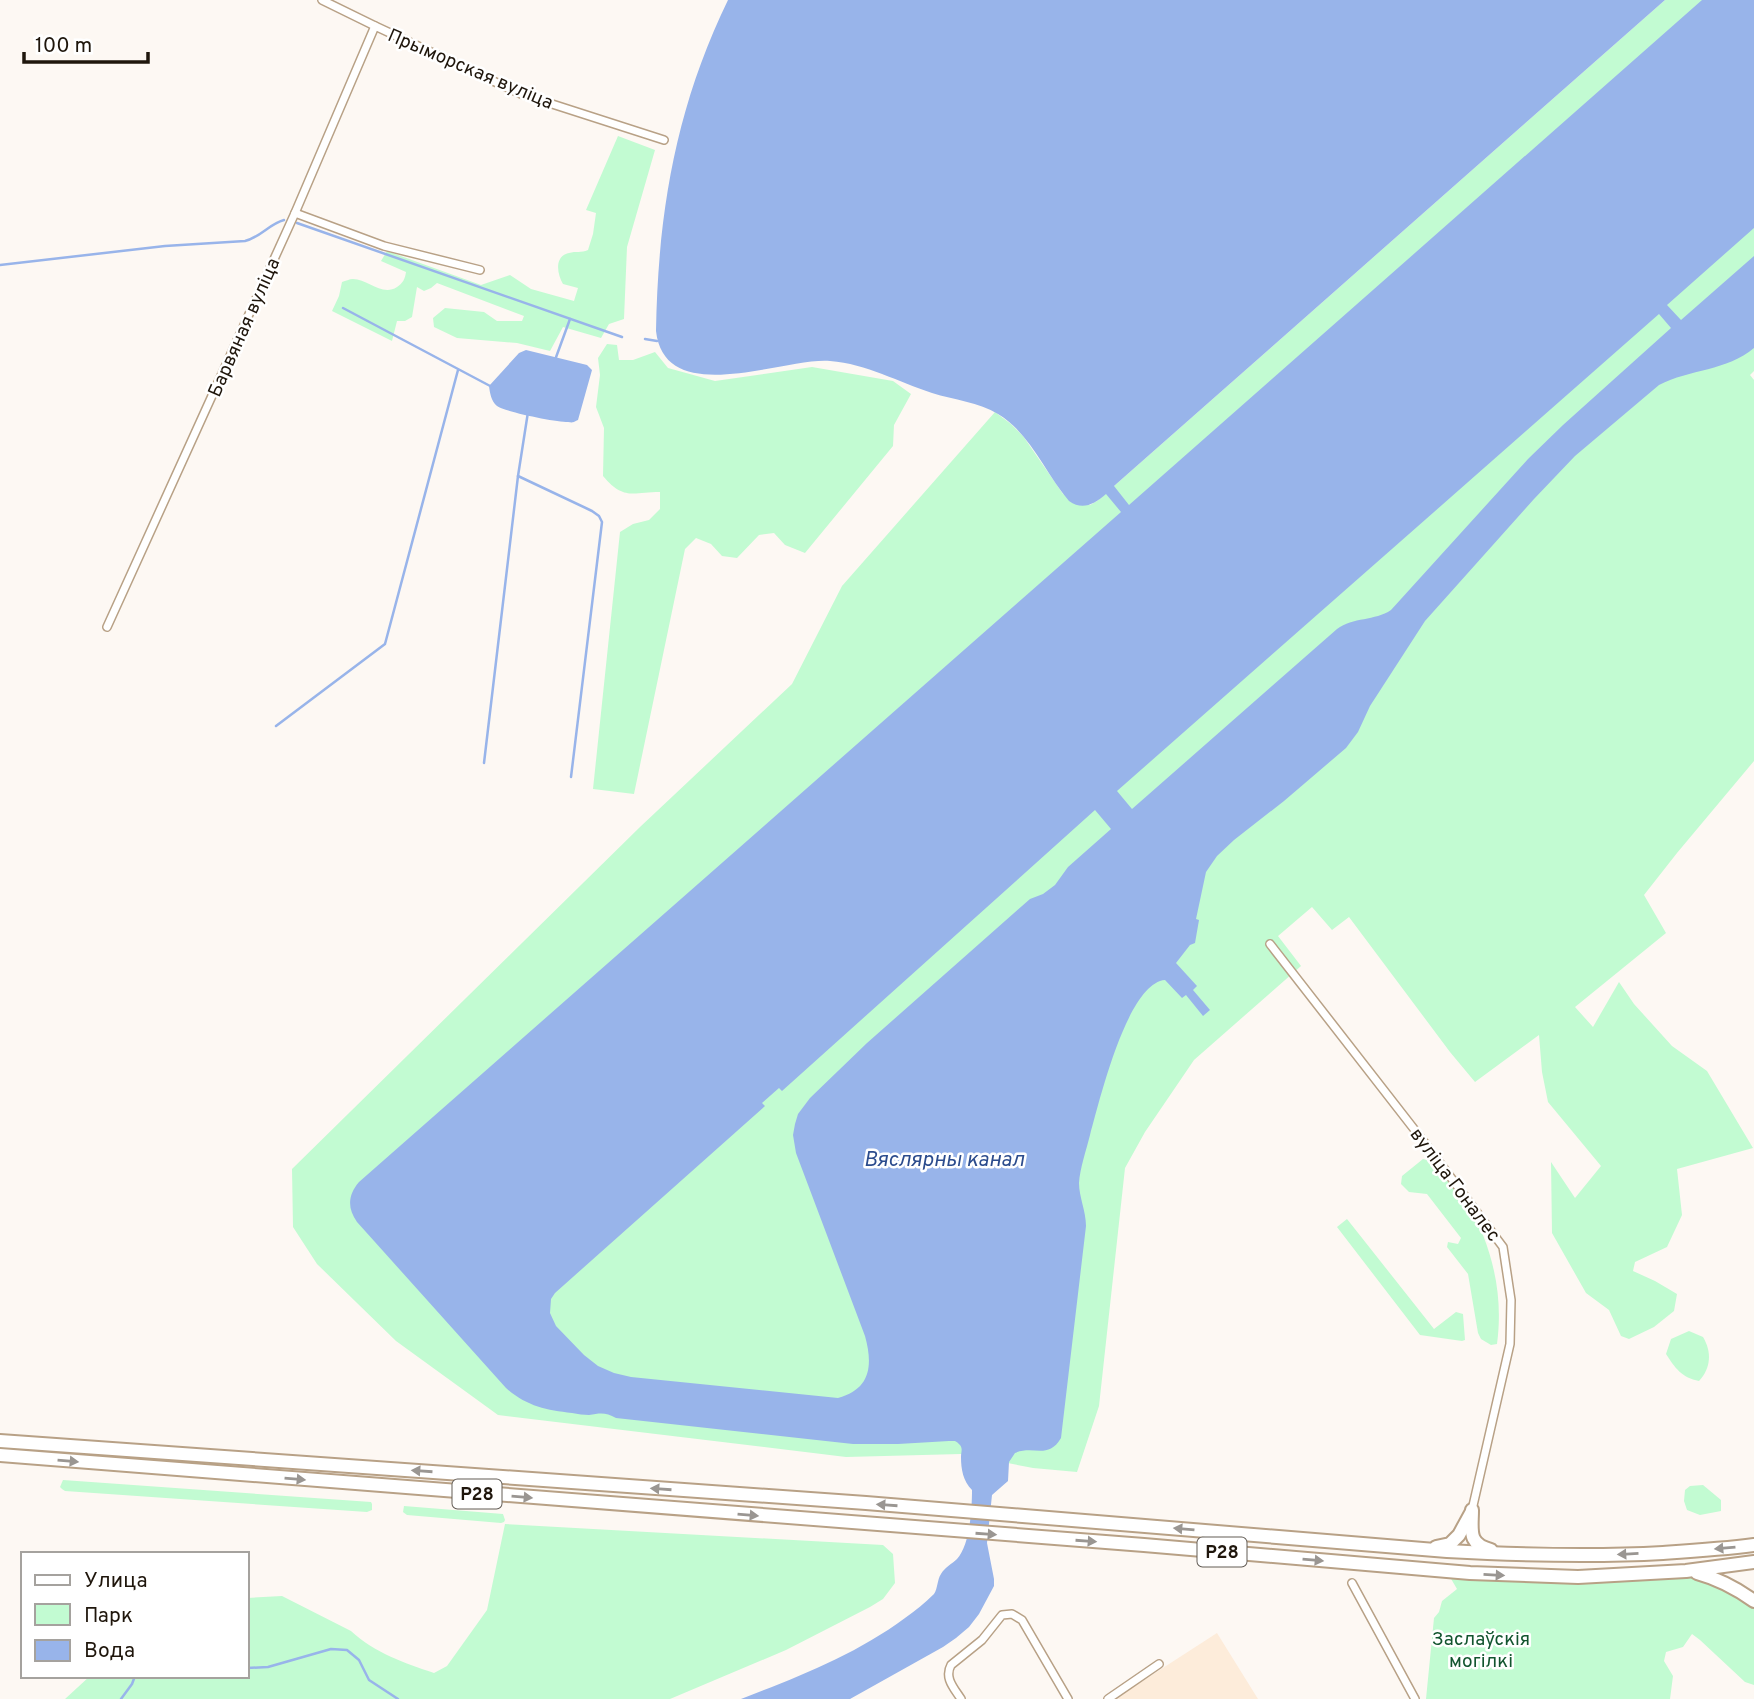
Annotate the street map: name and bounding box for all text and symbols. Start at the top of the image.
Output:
scale bar [24,21,149,65]
street label: Прыморская вуліца [384,24,557,116]
text: 100 m [35,33,92,60]
street label: Барвяная вуліца [203,254,286,401]
street label: вуліца Гоналес [1404,1124,1505,1247]
water label: Вяслярны канал [864,1147,1025,1174]
one-way arrow [57,1456,79,1467]
one-way arrow [411,1465,433,1476]
one-way arrow [284,1474,306,1485]
road number: Р28 [452,1479,502,1508]
one-way arrow [649,1483,671,1494]
one-way arrow [511,1492,533,1503]
one-way arrow [876,1499,898,1510]
one-way arrow [738,1510,760,1521]
one-way arrow [1173,1523,1195,1534]
one-way arrow [975,1528,997,1539]
one-way arrow [1075,1536,1097,1547]
road number: Р28 [1198,1538,1246,1567]
one-way arrow [1714,1543,1736,1554]
one-way arrow [1616,1549,1638,1560]
legend [21,1552,248,1678]
one-way arrow [1302,1555,1324,1566]
text: Улица [84,1568,148,1595]
one-way arrow [1483,1570,1505,1581]
text: Парк [84,1603,133,1630]
park label: Заслаўскія могілкі [1432,1628,1530,1674]
text: Вода [84,1638,135,1665]

